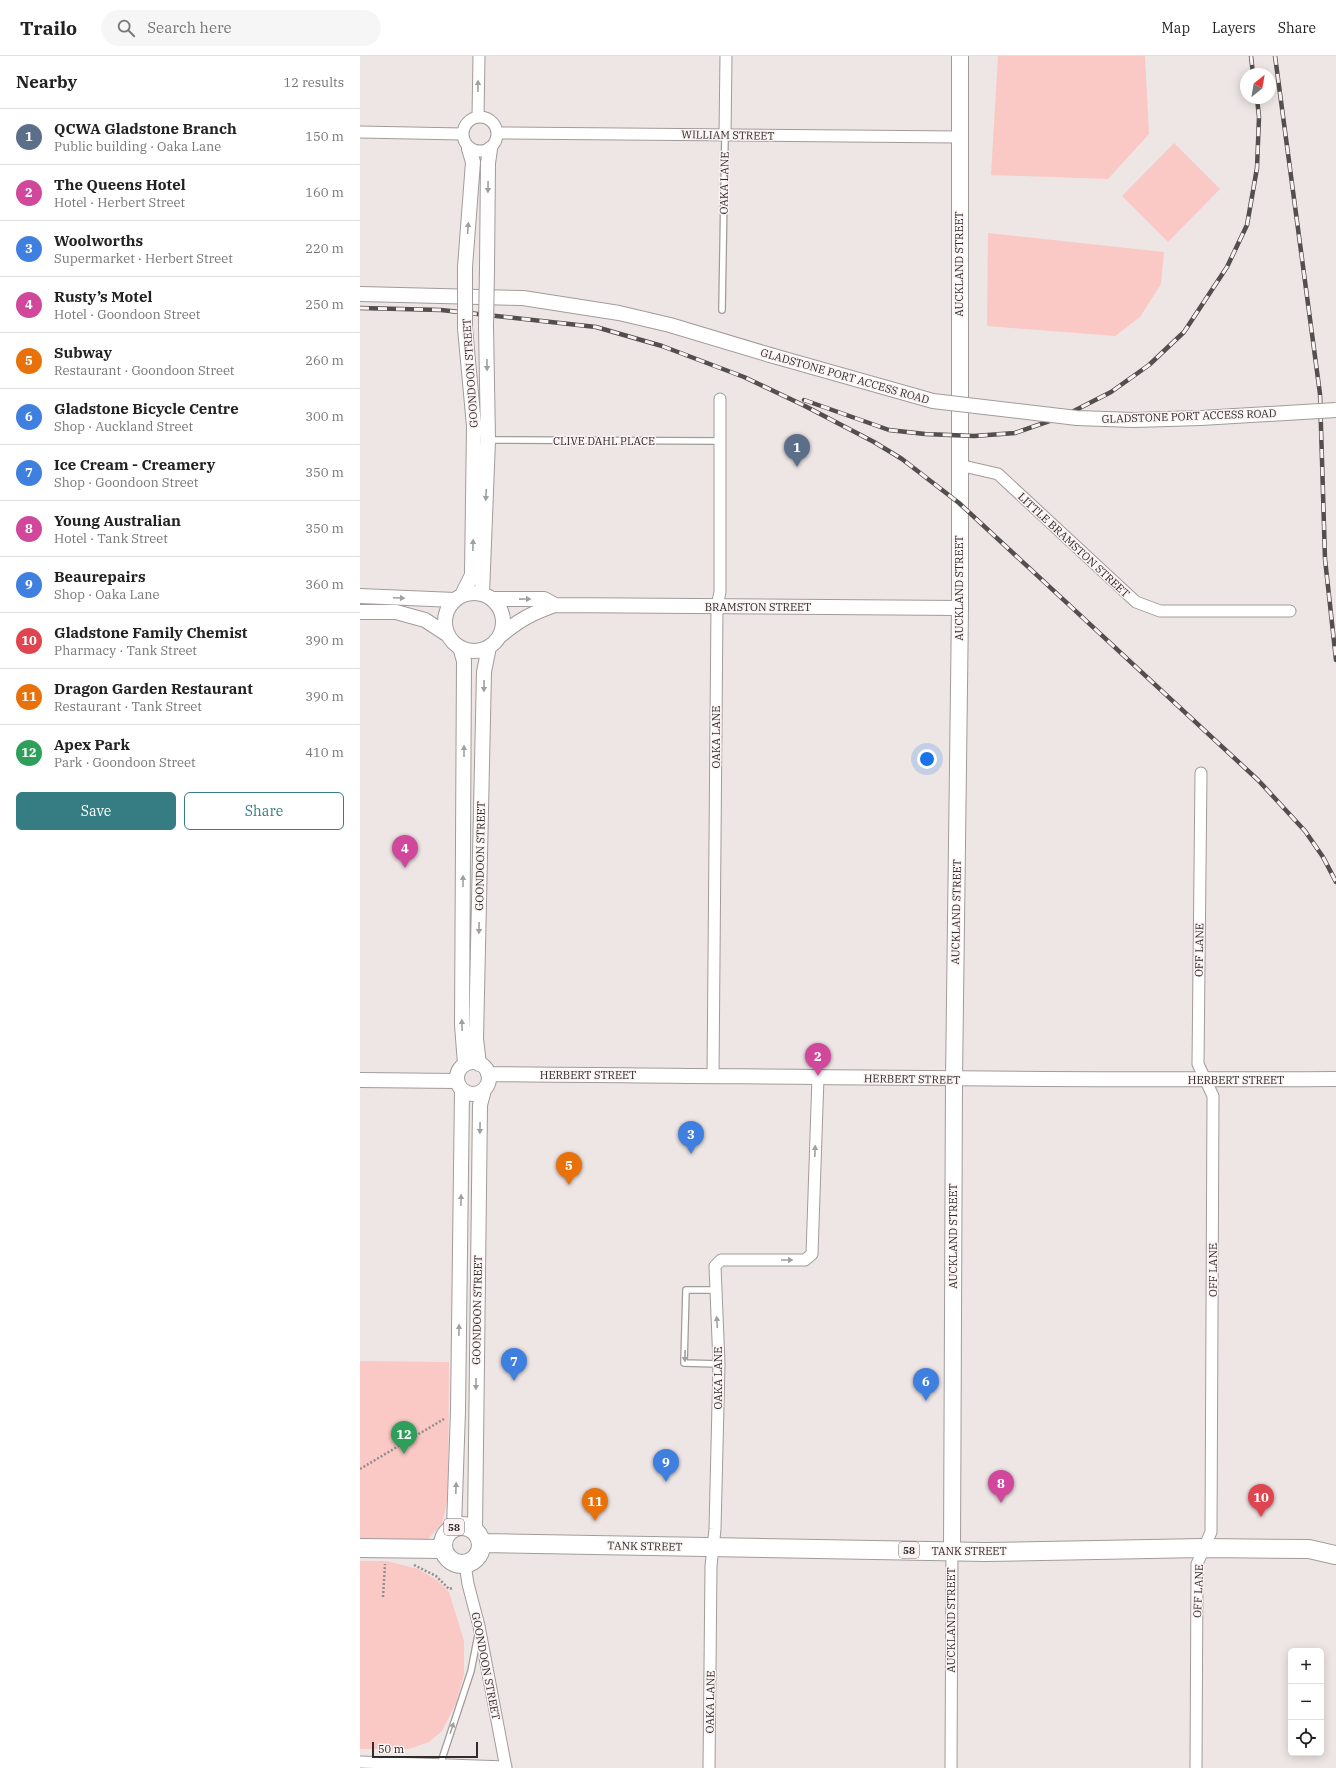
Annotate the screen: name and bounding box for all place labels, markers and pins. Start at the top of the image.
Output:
pin: 1 [784,434,810,467]
pin: 4 [392,835,418,868]
pin: 2 [805,1043,831,1076]
pin: 3 [678,1121,704,1154]
pin: 5 [556,1152,582,1185]
pin: 7 [501,1348,527,1381]
pin: 6 [913,1368,939,1401]
pin: 12 [391,1421,417,1454]
pin: 9 [653,1449,679,1482]
pin: 8 [988,1470,1014,1503]
pin: 10 [1248,1484,1274,1517]
pin: 11 [582,1488,608,1521]

